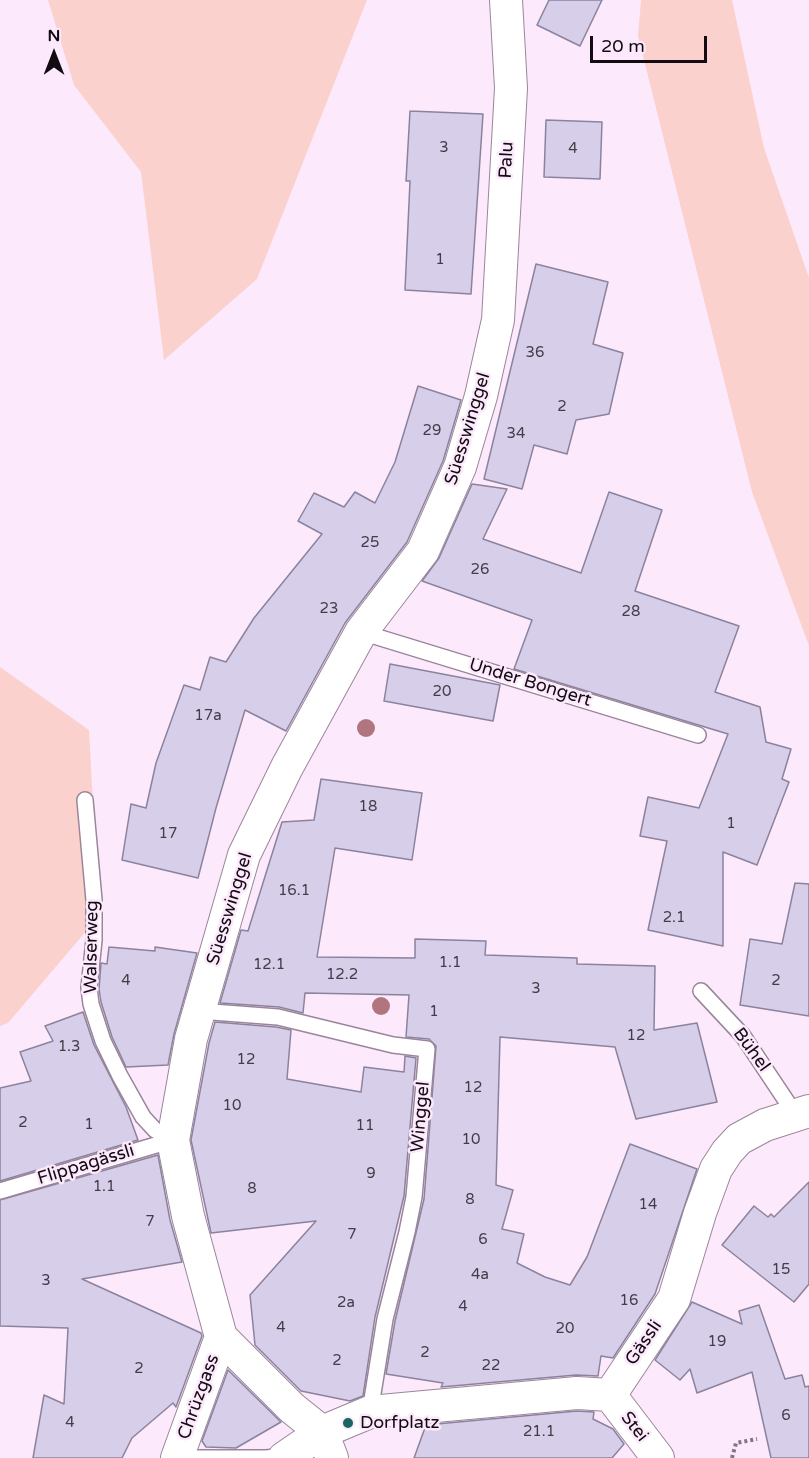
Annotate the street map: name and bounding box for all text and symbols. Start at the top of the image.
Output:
north arrow [24,24,84,84]
scale bar [593,24,710,62]
text: N [48,26,60,46]
text: 20 m [601,35,645,57]
house number: 3 [439,139,449,157]
house number: 4 [568,140,578,158]
street label: Palu [495,141,519,179]
house number: 1 [435,251,445,269]
house number: 36 [526,344,544,362]
street label: Süesswinggel [441,370,495,488]
house number: 2 [557,398,567,416]
house number: 29 [423,422,441,440]
house number: 34 [507,425,525,443]
house number: 25 [361,534,379,552]
house number: 26 [471,561,489,579]
house number: 23 [320,600,338,618]
house number: 28 [622,603,640,621]
street label: Under Bongert [466,654,594,712]
house number: 20 [433,683,451,701]
house number: 17a [194,707,222,725]
house number: 18 [359,798,377,816]
house number: 1 [726,815,736,833]
house number: 17 [159,825,177,843]
street label: Süesswinggel [203,850,257,968]
house number: 16.1 [278,882,310,900]
street label: Walserweg [80,900,104,994]
house number: 2.1 [663,909,685,927]
house number: 1.1 [439,954,461,972]
house number: 12.1 [253,956,285,974]
house number: 12.2 [326,966,358,984]
house number: 4 [121,972,131,990]
house number: 2 [771,972,781,990]
house number: 3 [531,980,541,998]
house number: 1 [429,1003,439,1021]
street label: Bühel [728,1024,774,1076]
house number: 12 [627,1027,645,1045]
house number: 1.3 [58,1038,80,1056]
house number: 12 [237,1051,255,1069]
house number: 12 [464,1079,482,1097]
street label: Winggel [407,1081,435,1153]
house number: 10 [223,1097,241,1115]
house number: 2 [18,1114,28,1132]
house number: 1 [84,1116,94,1134]
house number: 11 [356,1117,374,1135]
house number: 10 [462,1131,480,1149]
street label: Flippagässli [35,1140,137,1190]
house number: 9 [366,1165,376,1183]
house number: 1.1 [93,1178,115,1196]
house number: 8 [247,1180,257,1198]
house number: 8 [465,1191,475,1209]
house number: 14 [639,1196,657,1214]
house number: 7 [145,1213,155,1231]
house number: 7 [347,1226,357,1244]
house number: 6 [478,1231,488,1249]
house number: 15 [772,1261,790,1279]
house number: 4a [471,1266,489,1284]
house number: 3 [41,1272,51,1290]
house number: 16 [620,1292,638,1310]
house number: 2a [337,1294,355,1312]
house number: 4 [458,1298,468,1316]
street label: Gässli [621,1316,667,1370]
house number: 4 [276,1319,286,1337]
house number: 20 [556,1320,574,1338]
house number: 19 [708,1333,726,1351]
house number: 2 [420,1344,430,1362]
street label: Chrüzgass [174,1351,224,1443]
house number: 2 [332,1352,342,1370]
house number: 22 [482,1357,500,1375]
house number: 2 [134,1360,144,1378]
house number: 6 [781,1407,791,1425]
street label: Stei [616,1408,652,1446]
place label: Dorfplatz [360,1412,439,1434]
house number: 4 [65,1414,75,1432]
marker: Dorfplatz [341,1416,355,1430]
house number: 21.1 [523,1423,555,1441]

